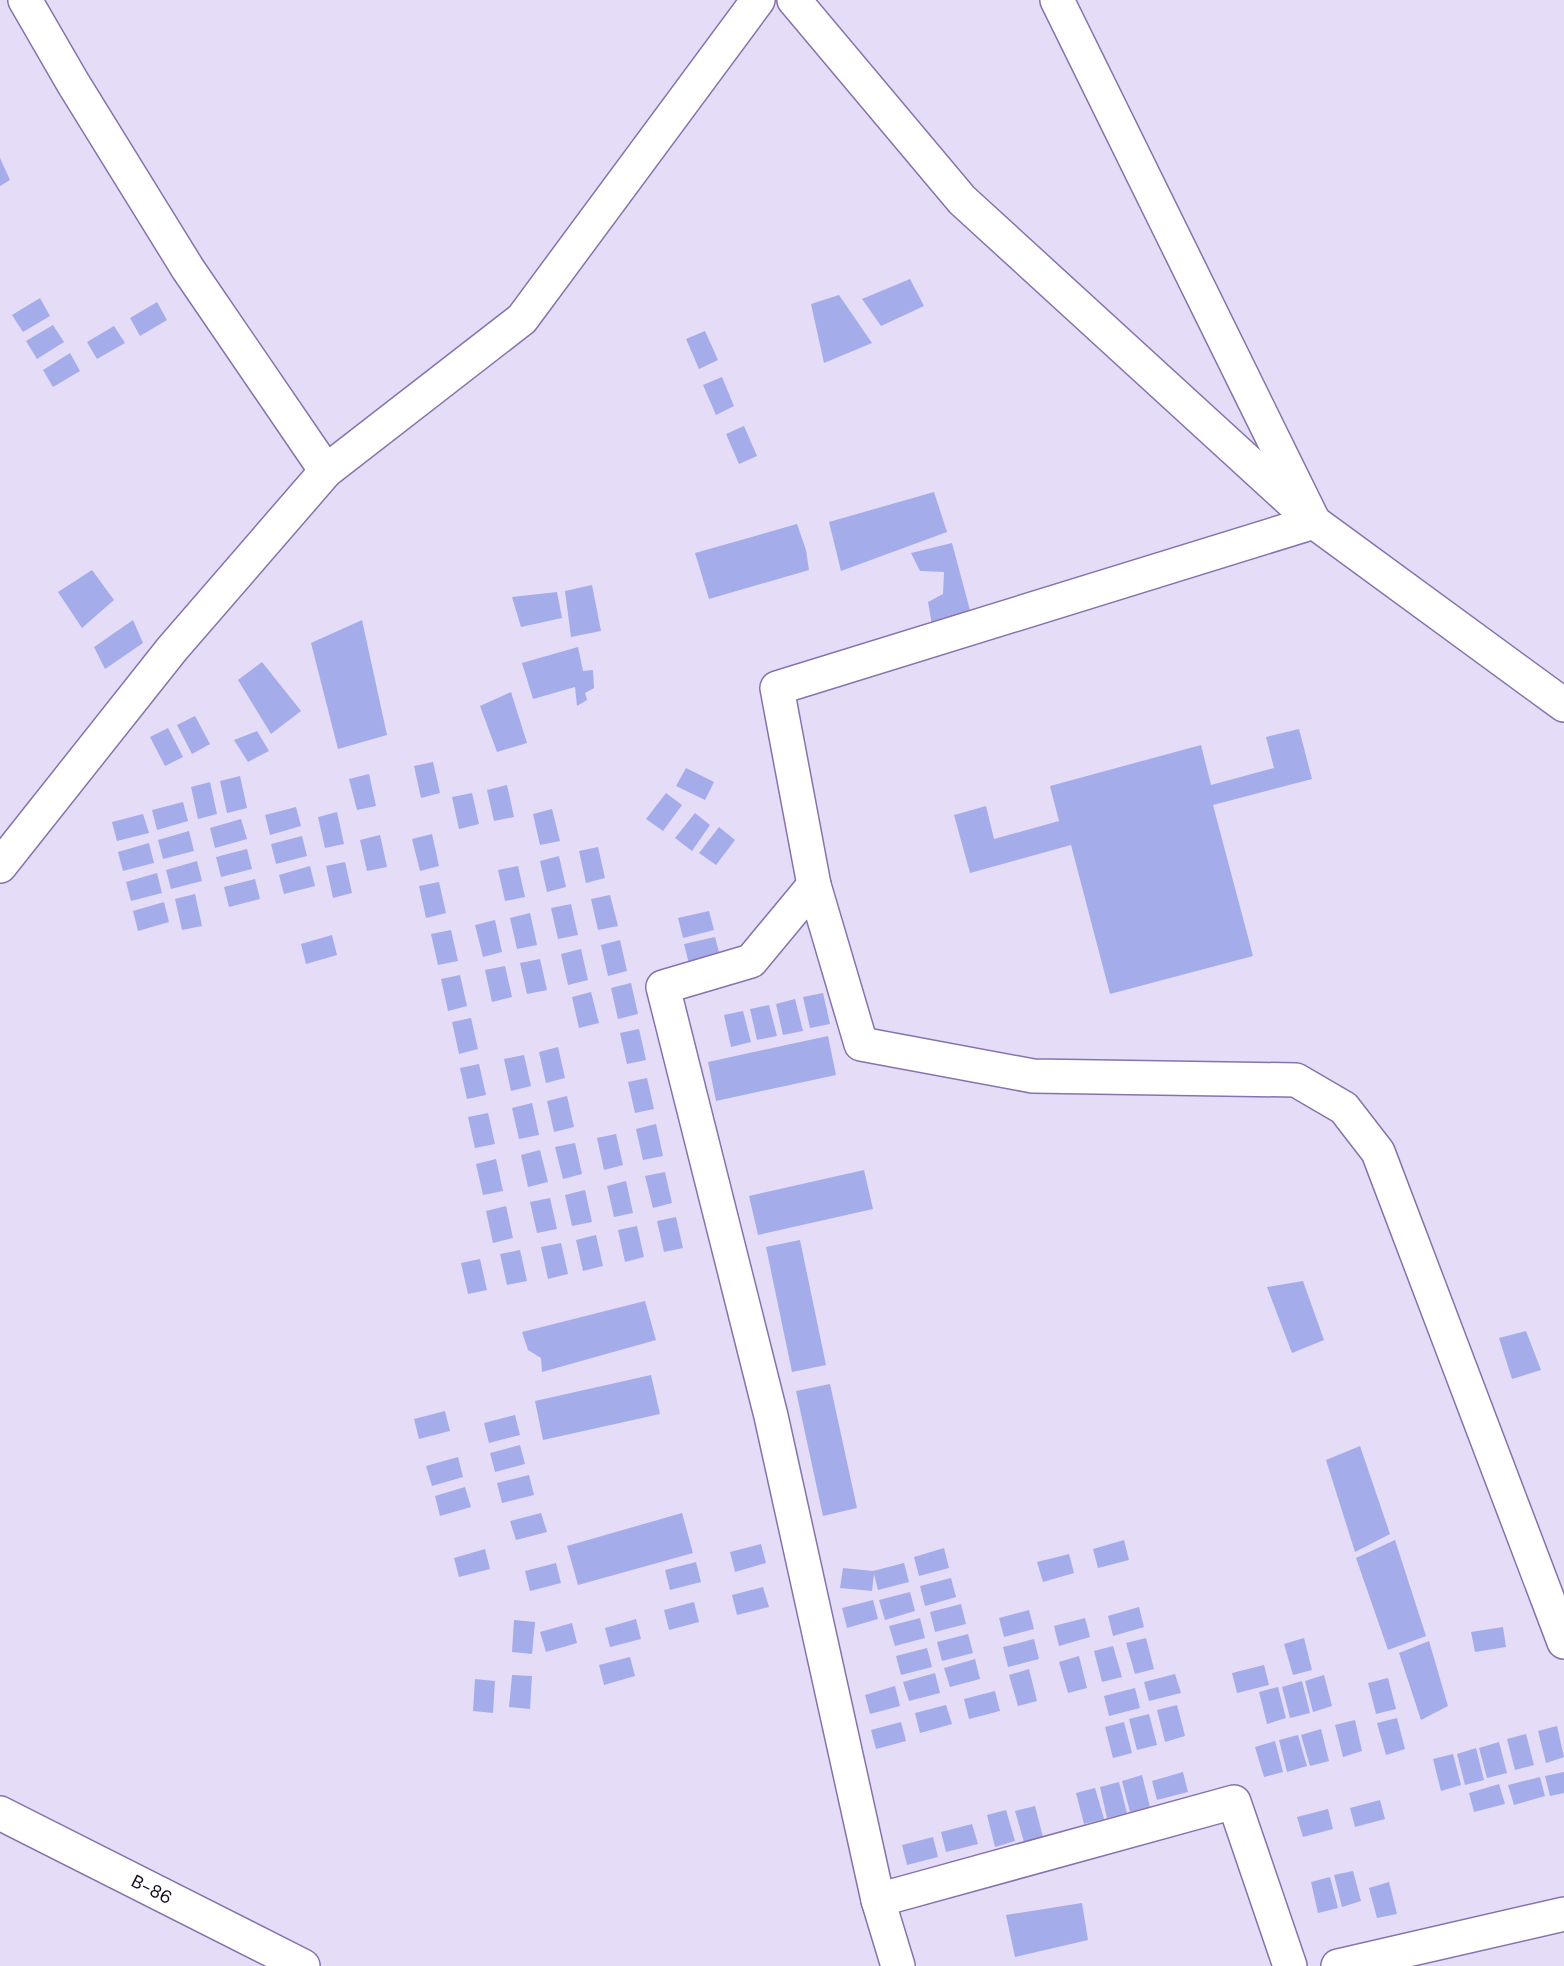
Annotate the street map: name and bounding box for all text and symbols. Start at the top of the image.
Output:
street label: B-86 [127,1869,176,1910]

